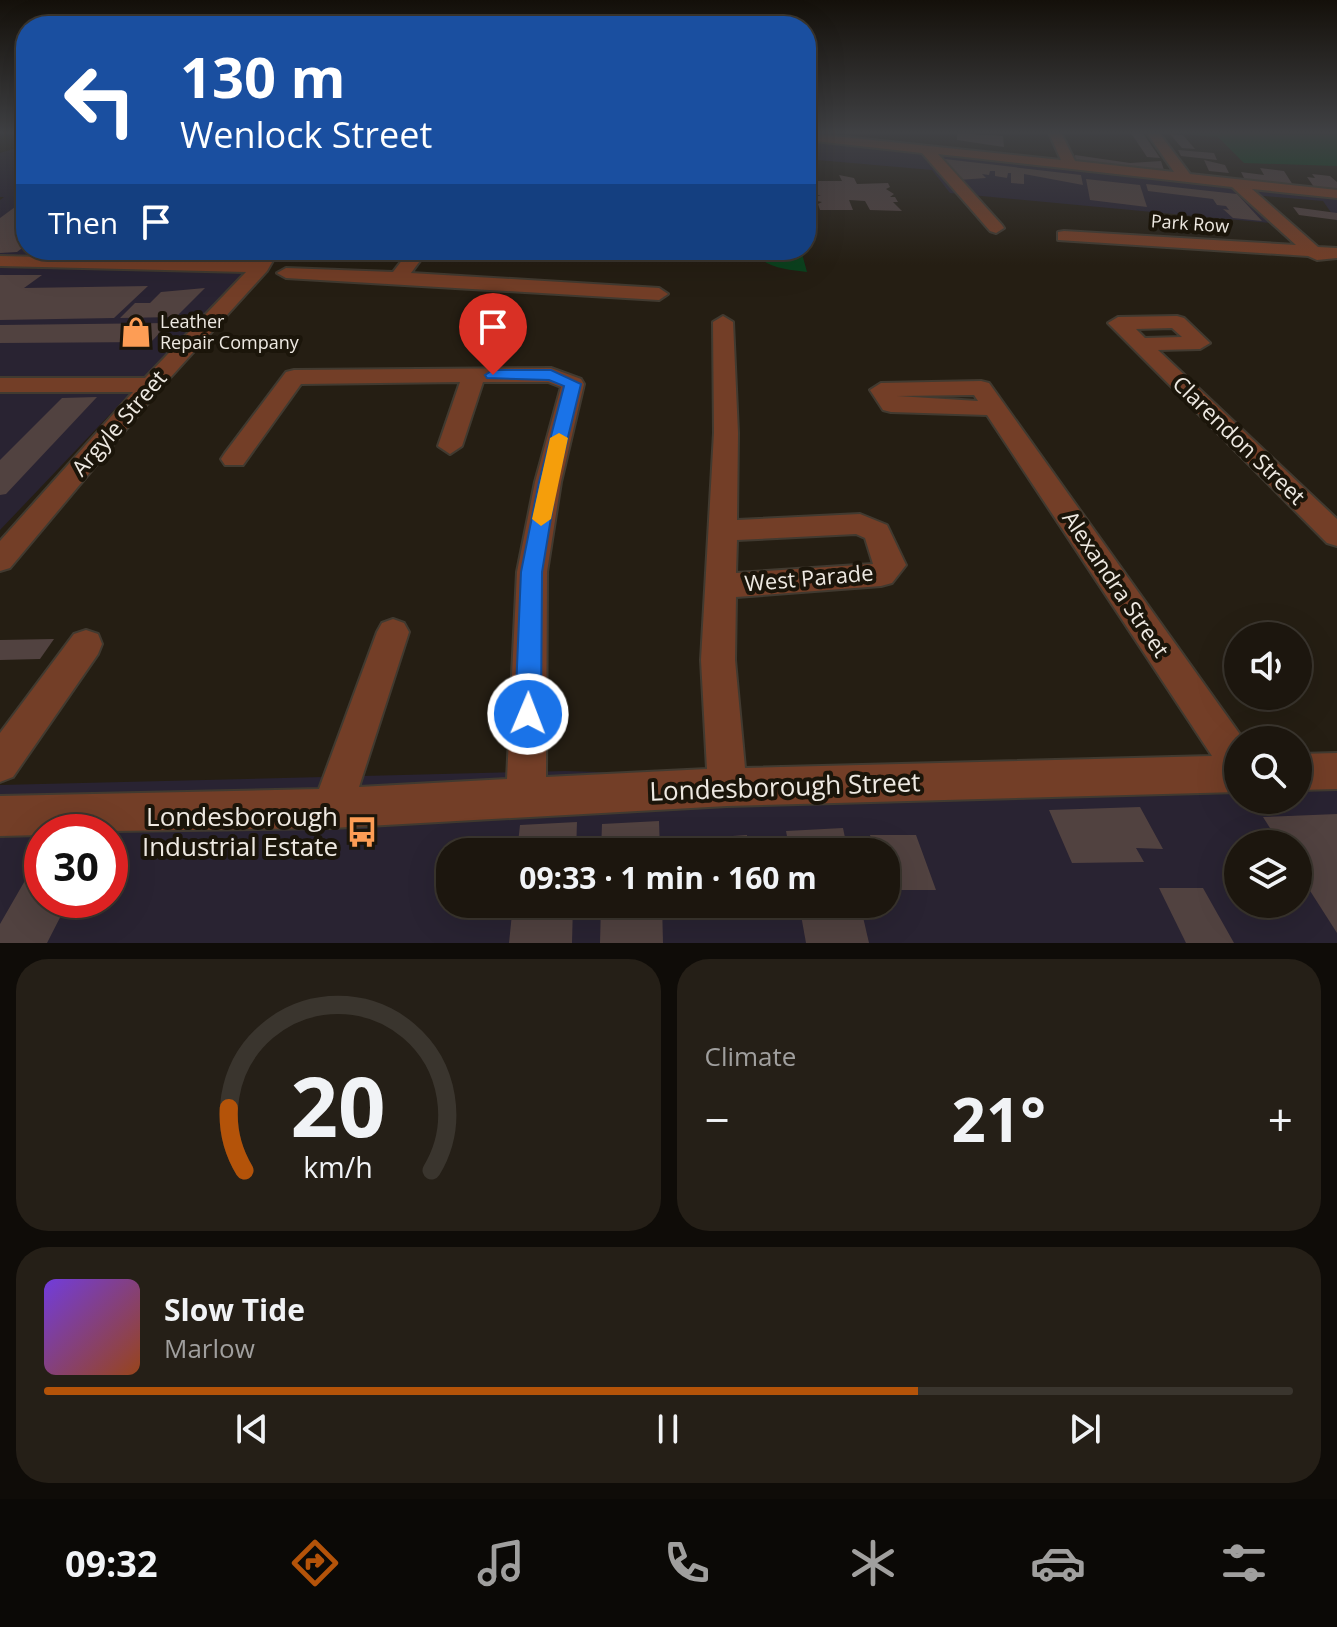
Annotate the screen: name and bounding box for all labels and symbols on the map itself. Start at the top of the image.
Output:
street label: Park Row [1150,208,1230,238]
pin [459,293,527,375]
place label: Leather Repair Company [160,309,300,354]
shop icon: Leather Repair Company [119,315,153,349]
street label: Argyle Street [64,363,173,482]
street label: Clarendon Street [1167,368,1313,511]
street label: Alexandra Street [1057,504,1177,663]
street label: West Parade [743,556,875,598]
position arrow [486,672,570,756]
street label: Londesborough Street [649,763,921,809]
place label: Londesborough Industrial Estate [142,798,338,864]
speed limit sign: 30 [24,814,128,918]
bus stop icon: Londesborough Industrial Estate [345,815,379,849]

